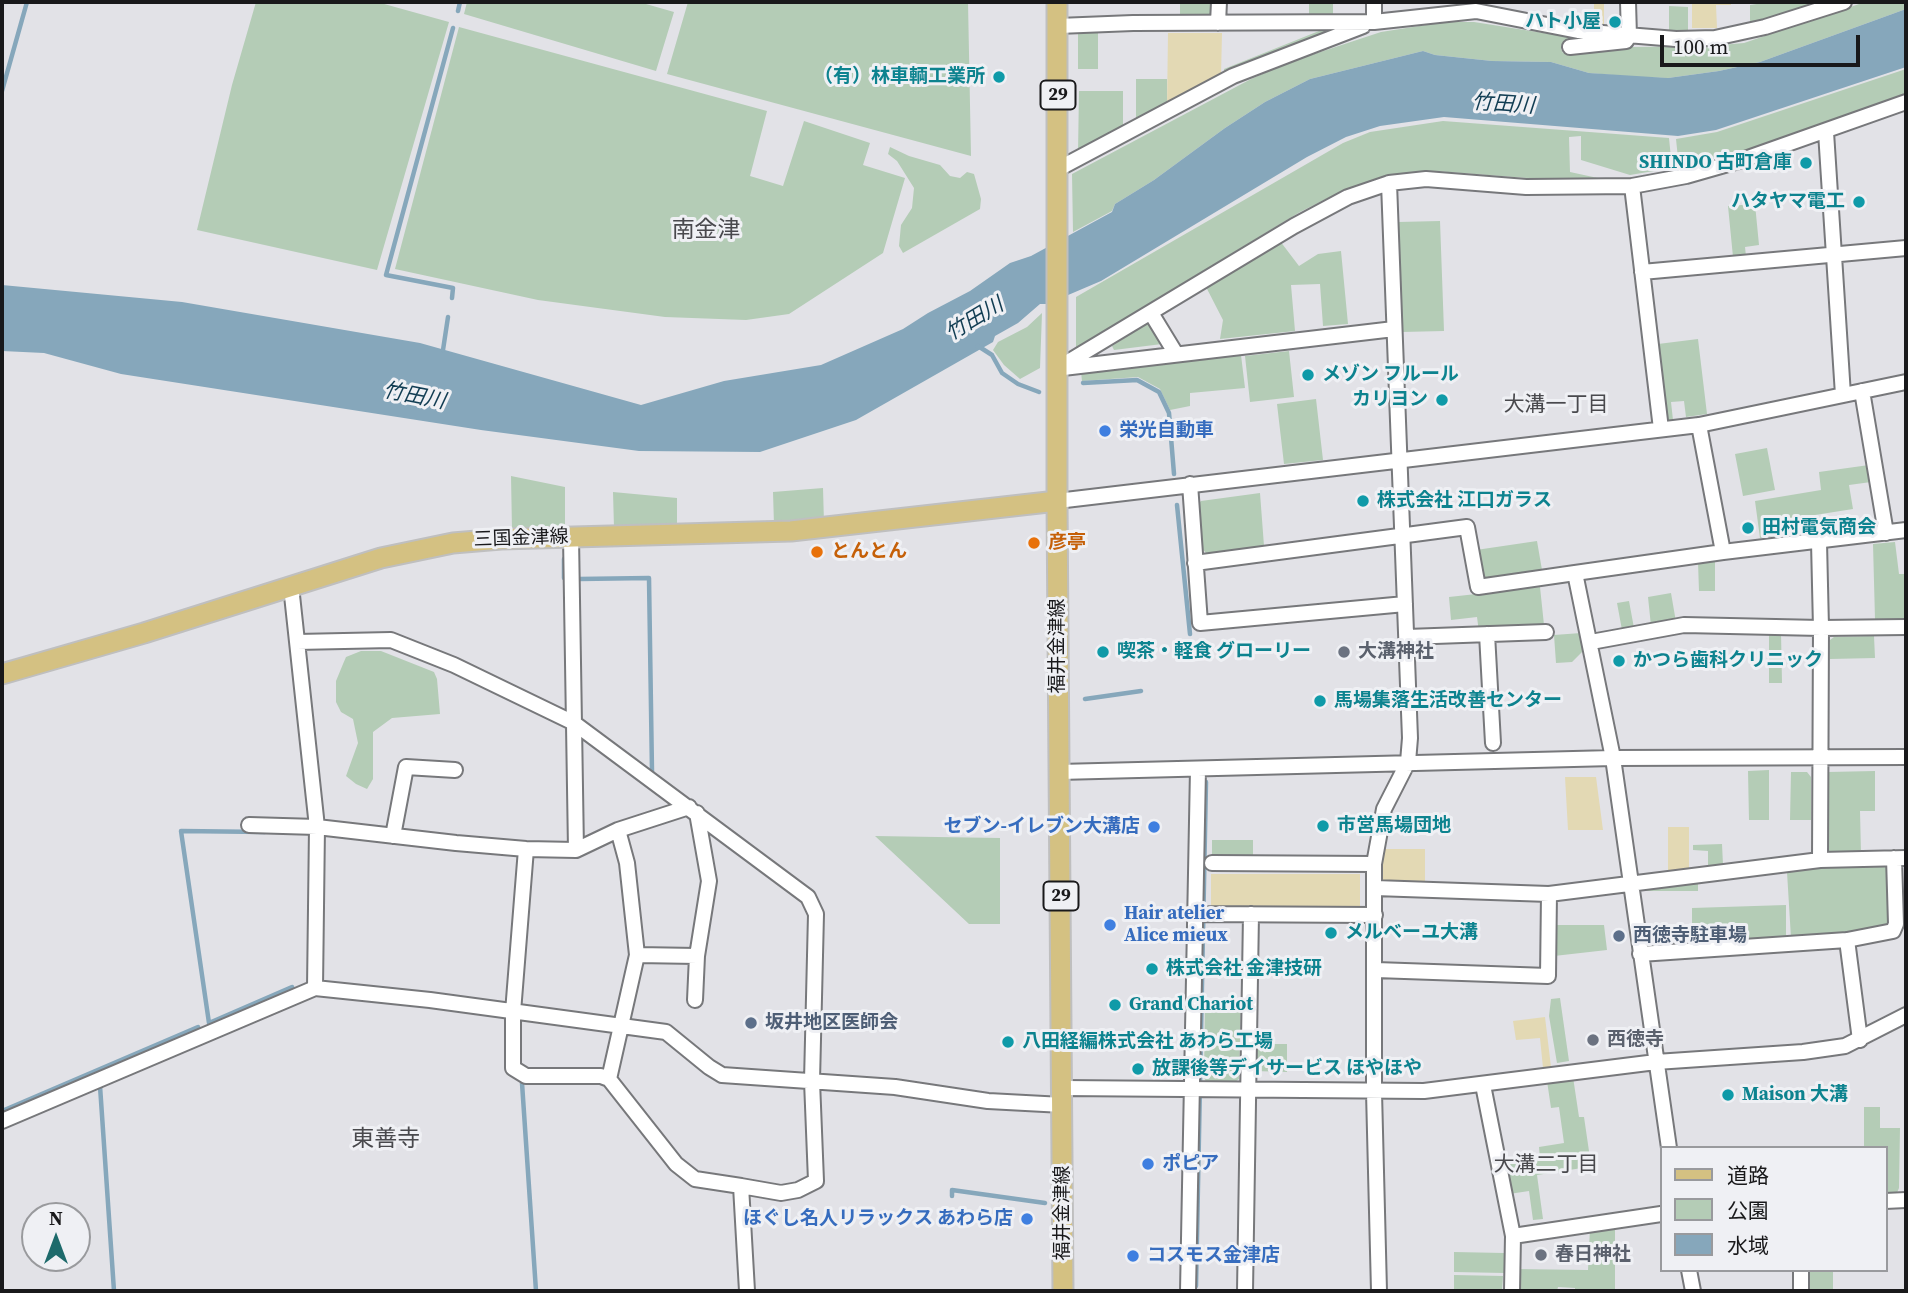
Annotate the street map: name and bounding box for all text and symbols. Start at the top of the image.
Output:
place label: ハト小屋 [1525,11,1601,33]
marker: ハト小屋 [1607,14,1623,30]
scale bar [1663,21,1862,65]
text: 100 m [1673,32,1728,61]
place label: （有）林車輌工業所 [814,66,985,88]
marker: （有）林車輌工業所 [991,69,1007,85]
road number: 29 [1040,80,1076,110]
water label: 竹田川 [1471,90,1535,120]
place label: SHINDO 古町倉庫 [1639,152,1792,174]
marker: SHINDO 古町倉庫 [1798,155,1814,171]
place label: ハタヤマ電工 [1731,191,1845,213]
marker: ハタヤマ電工 [1851,194,1867,210]
district label: 南金津 [672,217,740,245]
water label: 竹田川 [942,293,1008,347]
place label: メゾン フルール [1322,364,1459,386]
marker: メゾン フルール [1300,367,1316,383]
water label: 竹田川 [381,379,447,415]
place label: カリヨン [1352,389,1428,411]
marker: カリヨン [1434,392,1450,408]
district label: 大溝一丁目 [1504,393,1608,419]
place label: 栄光自動車 [1119,420,1214,442]
marker: 栄光自動車 [1097,423,1113,439]
place label: 株式会社 江口ガラス [1377,490,1552,512]
marker: 株式会社 江口ガラス [1355,493,1371,509]
place label: 田村電気商会 [1762,517,1876,539]
marker: 田村電気商会 [1740,520,1756,536]
street label: 三国金津線 [473,526,569,552]
place label: 彦亭 [1048,532,1086,554]
marker: 彦亭 [1026,535,1042,551]
place label: とんとん [831,541,907,563]
marker: とんとん [809,544,825,560]
street label: 福井金津線 [1047,599,1069,693]
place label: 喫茶・軽食 グローリー [1117,641,1311,663]
place label: 大溝神社 [1358,641,1434,663]
marker: 喫茶・軽食 グローリー [1095,644,1111,660]
marker: 大溝神社 [1336,644,1352,660]
place label: かつら歯科クリニック [1633,650,1823,672]
marker: かつら歯科クリニック [1611,653,1627,669]
place label: 馬場集落生活改善センター [1334,690,1562,712]
marker: 馬場集落生活改善センター [1312,693,1328,709]
place label: 市営馬場団地 [1337,815,1451,837]
place label: セブン-イレブン大溝店 [944,816,1140,838]
marker: 市営馬場団地 [1315,818,1331,834]
marker: セブン-イレブン大溝店 [1146,819,1162,835]
road number: 29 [1044,882,1078,911]
place label: Hair atelier Alice mieux [1124,903,1228,947]
marker: Hair atelier Alice mieux [1102,917,1118,933]
place label: メルベーユ大溝 [1345,922,1478,944]
marker: メルベーユ大溝 [1323,925,1339,941]
place label: 西徳寺駐車場 [1633,925,1747,947]
marker: 西徳寺駐車場 [1611,928,1627,944]
place label: 株式会社 金津技研 [1166,958,1322,980]
marker: 株式会社 金津技研 [1144,961,1160,977]
place label: Grand Chariot [1129,994,1253,1016]
marker: Grand Chariot [1107,997,1123,1013]
place label: 坂井地区医師会 [765,1012,898,1034]
marker: 坂井地区医師会 [743,1015,759,1031]
place label: 西徳寺 [1607,1029,1664,1051]
place label: 八田経編株式会社 あわら工場 [1022,1031,1273,1053]
marker: 西徳寺 [1585,1032,1601,1048]
marker: 八田経編株式会社 あわら工場 [1000,1034,1016,1050]
place label: 放課後等デイサービス ほやほや [1152,1058,1422,1080]
marker: 放課後等デイサービス ほやほや [1130,1061,1146,1077]
place label: Maison 大溝 [1742,1084,1848,1106]
marker: Maison 大溝 [1720,1087,1736,1103]
district label: 東善寺 [352,1126,420,1154]
legend [1660,1146,1887,1272]
place label: ポピア [1162,1153,1219,1175]
district label: 大溝二丁目 [1494,1153,1598,1179]
marker: ポピア [1140,1156,1156,1172]
text: 道路 [1727,1161,1769,1190]
street label: 福井金津線 [1052,1166,1074,1260]
text: 公園 [1727,1196,1769,1225]
north arrow [21,1202,91,1272]
text: N [49,1205,63,1231]
place label: ほぐし名人リラックス あわら店 [743,1208,1013,1230]
marker: ほぐし名人リラックス あわら店 [1019,1211,1035,1227]
text: 水域 [1727,1231,1769,1260]
place label: 春日神社 [1555,1244,1631,1266]
place label: コスモス金津店 [1147,1245,1280,1267]
marker: 春日神社 [1533,1247,1549,1263]
marker: コスモス金津店 [1125,1248,1141,1264]

